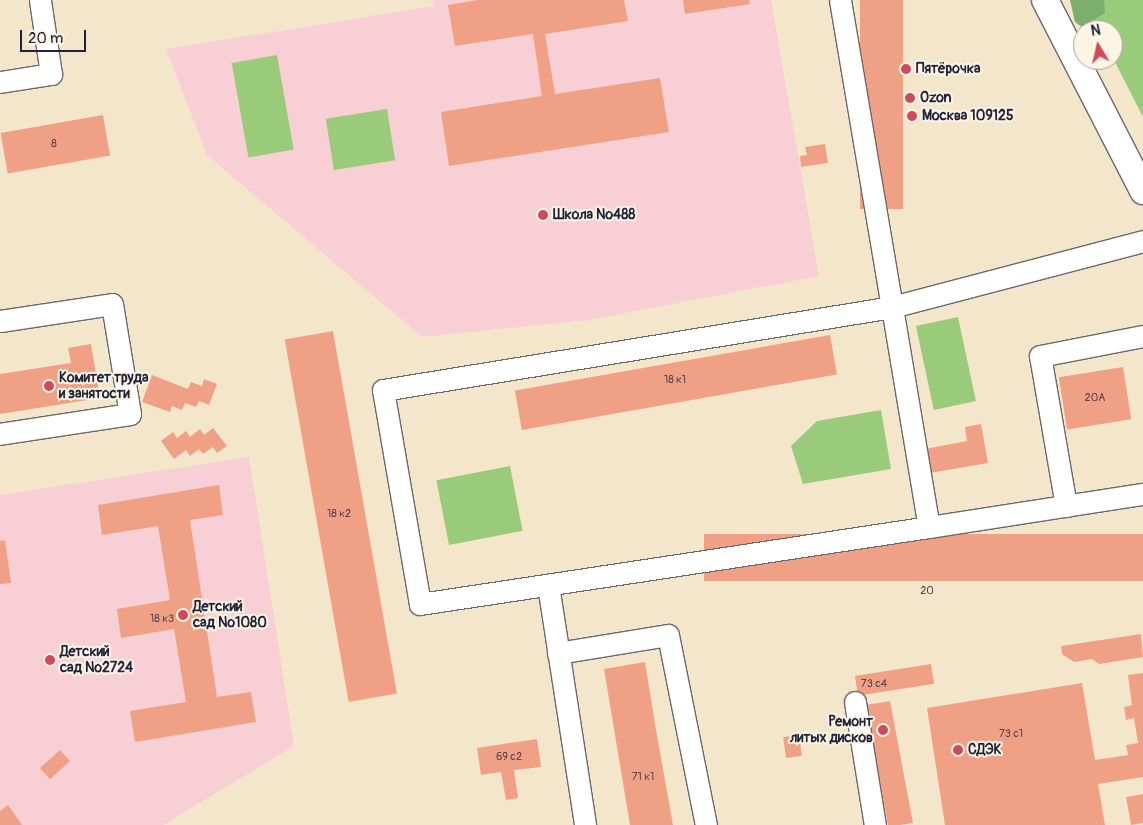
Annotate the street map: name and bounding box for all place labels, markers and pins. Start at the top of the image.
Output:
place label: Пятёрочка [916,61,980,77]
marker: Пятёрочка [900,63,912,75]
place label: Ozon [920,90,951,106]
marker: Ozon [904,92,916,104]
place label: Москва 109125 [922,108,1014,124]
marker: Москва 109125 [906,110,918,122]
place label: Школа №488 [553,207,635,223]
marker: Школа №488 [537,209,549,221]
place label: Комитет труда и занятости [59,370,149,402]
marker: Комитет труда и занятости [43,380,55,392]
place label: Детский сад №1080 [193,599,267,632]
marker: Детский сад №1080 [177,609,189,621]
place label: Детский сад №2724 [60,644,133,676]
marker: Детский сад №2724 [44,654,56,666]
place label: Ремонт литых дисков [790,714,873,746]
marker: Ремонт литых дисков [877,724,889,736]
place label: СДЭК [968,742,1001,758]
marker: СДЭК [952,744,964,756]

